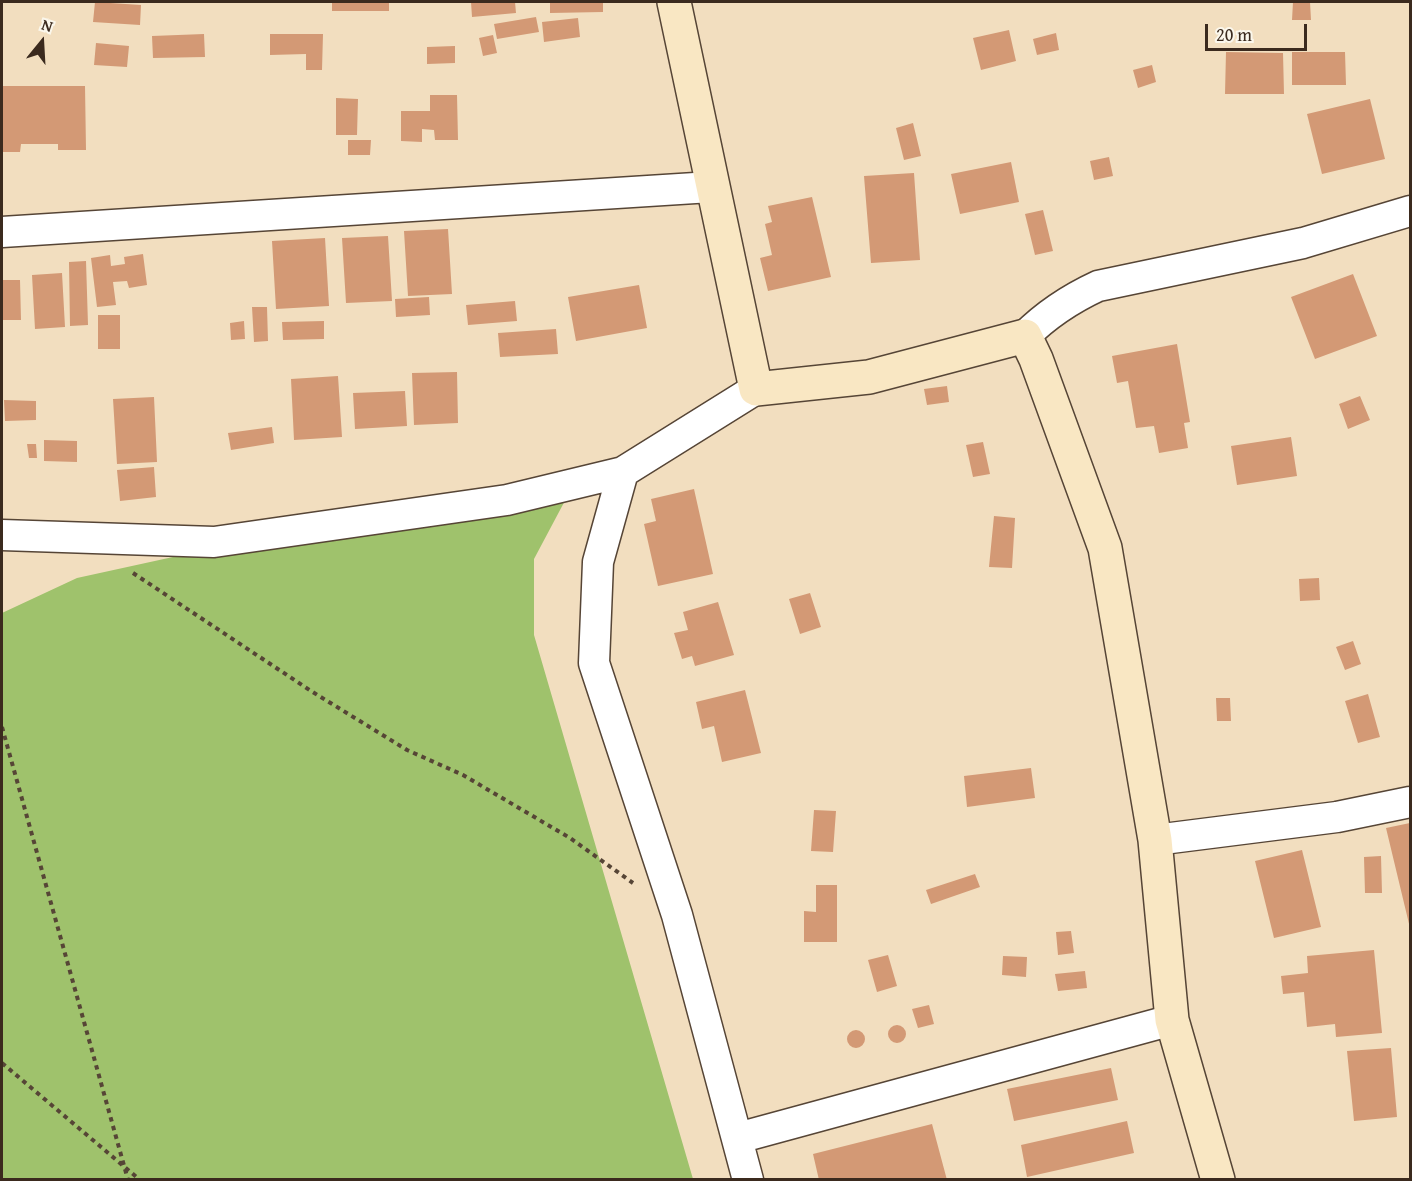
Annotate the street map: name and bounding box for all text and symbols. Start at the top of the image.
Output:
north arrow [12,12,72,72]
text: N [39,12,56,38]
scale bar [1208,12,1310,50]
text: 20 m [1216,21,1252,48]

